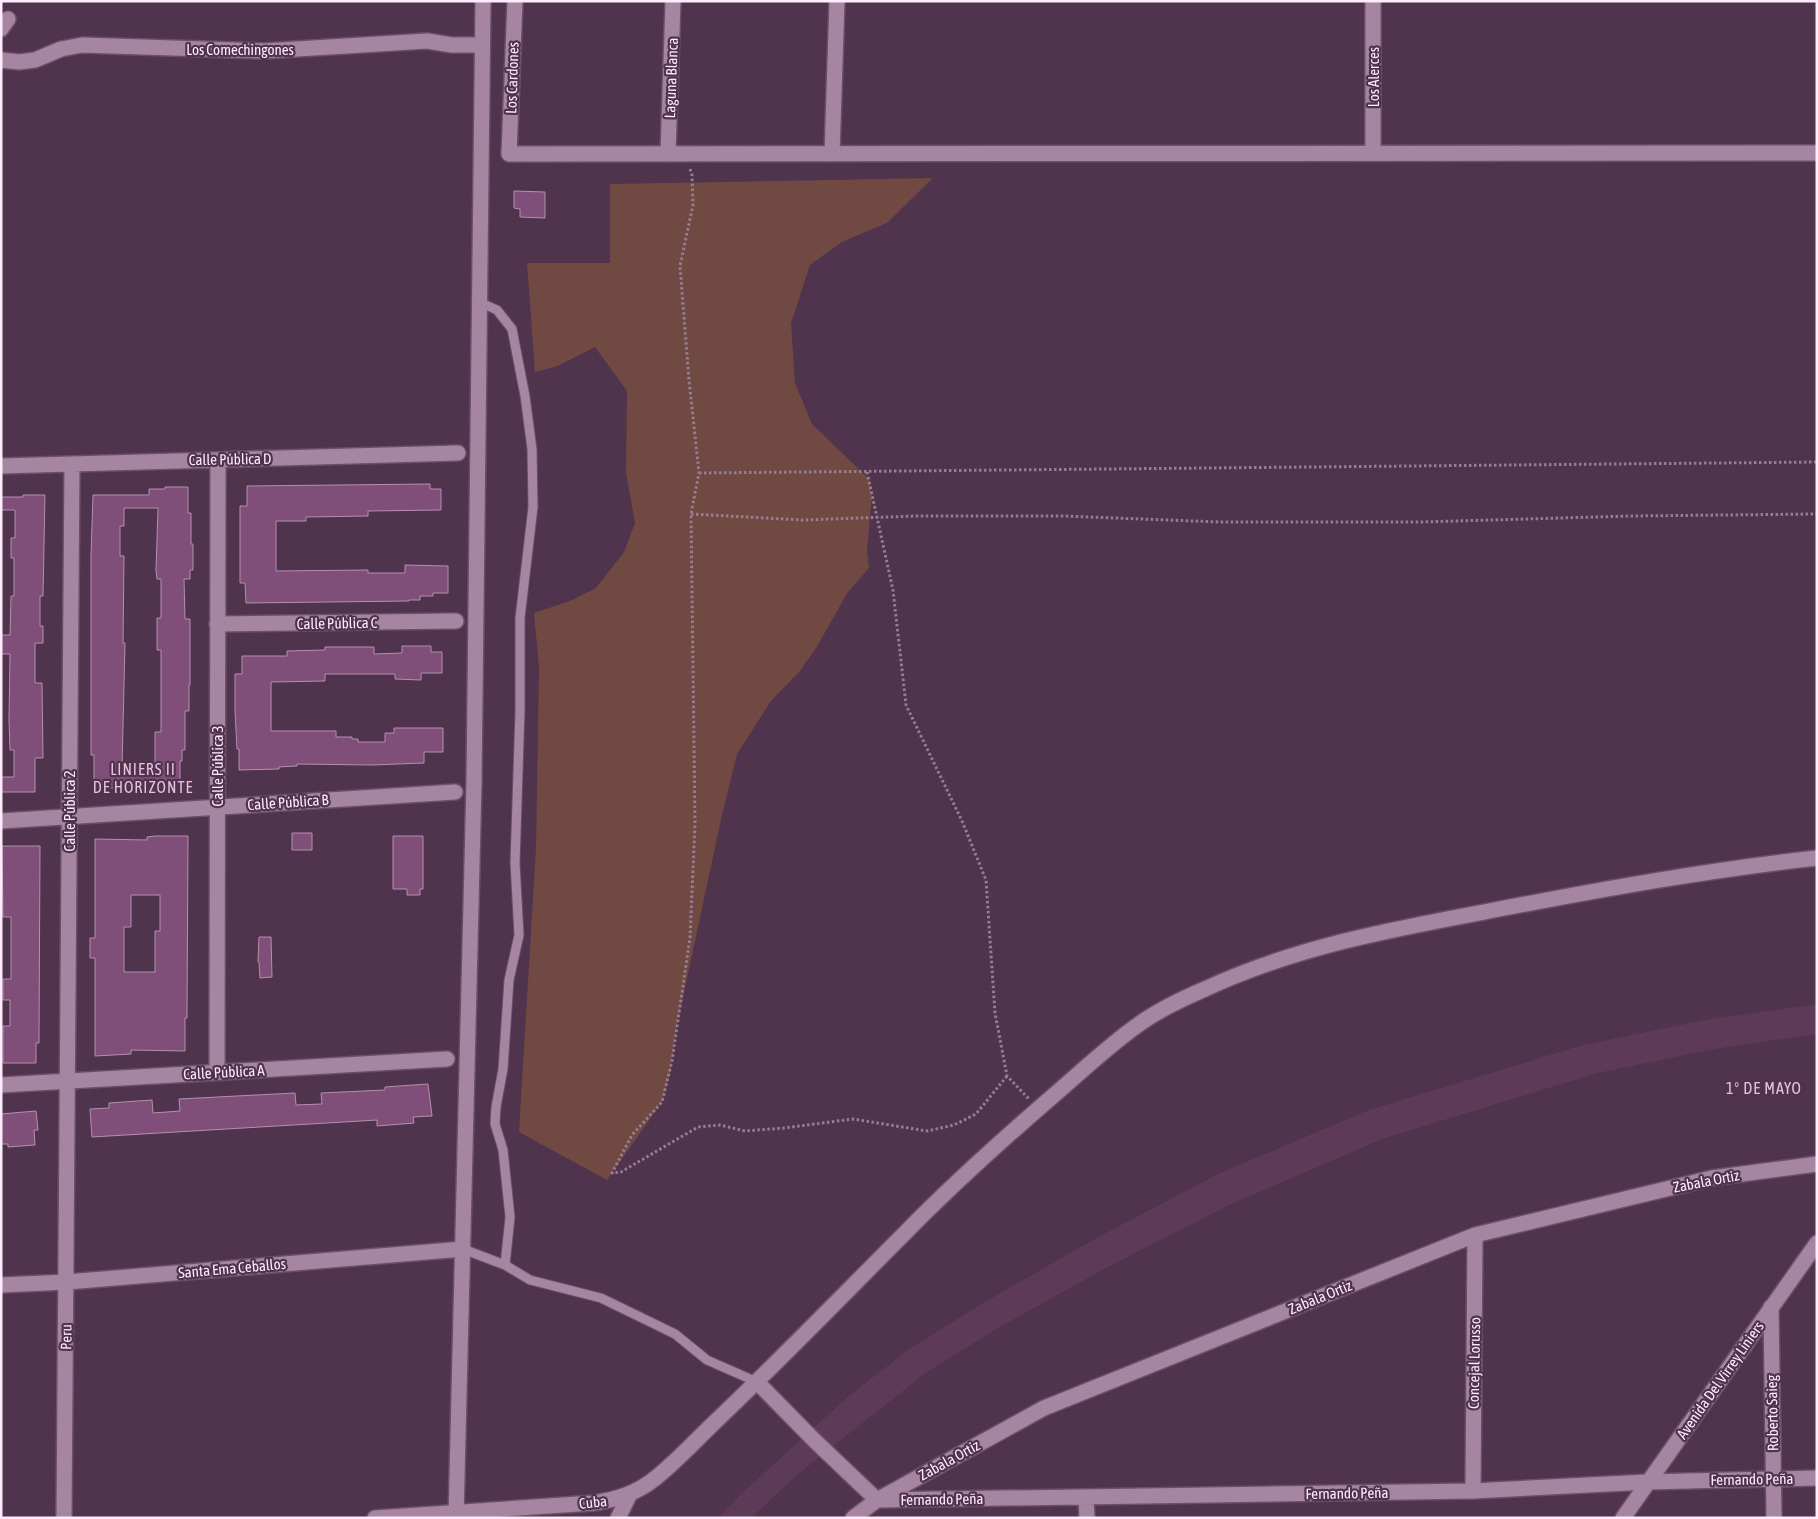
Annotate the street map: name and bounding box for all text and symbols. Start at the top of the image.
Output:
street label: Laguna Blanca [661,37,681,119]
street label: Los Comechingones [186,41,294,58]
street label: Los Cardones [502,42,522,114]
street label: Los Alerces [1365,47,1382,107]
street label: Calle Pública D [189,450,271,468]
street label: Calle Pública C [296,614,378,632]
street label: Calle Pública 3 [209,725,226,807]
district label: LINIERS II DE HORIZONTE [93,760,193,796]
street label: Calle Pública 2 [61,770,78,852]
street label: Calle Pública B [247,791,329,813]
street label: Calle Pública A [183,1061,266,1083]
district label: 1° DE MAYO [1726,1079,1802,1097]
street label: Zabala Ortiz [1671,1166,1741,1196]
street label: Santa Ema Ceballos [178,1255,286,1281]
street label: Zabala Ortiz [1286,1276,1355,1317]
street label: Concejal Lorusso [1465,1317,1483,1409]
street label: Avenida Del Virrey Liniers [1673,1318,1767,1442]
street label: Peru [57,1324,75,1350]
street label: Roberto Saieg [1763,1374,1781,1451]
street label: Zabala Ortiz [916,1436,983,1484]
street label: Fernando Peña [1710,1470,1794,1488]
street label: Fernando Peña [1305,1484,1389,1502]
street label: Fernando Peña [900,1490,984,1508]
street label: Cuba [578,1492,608,1512]

